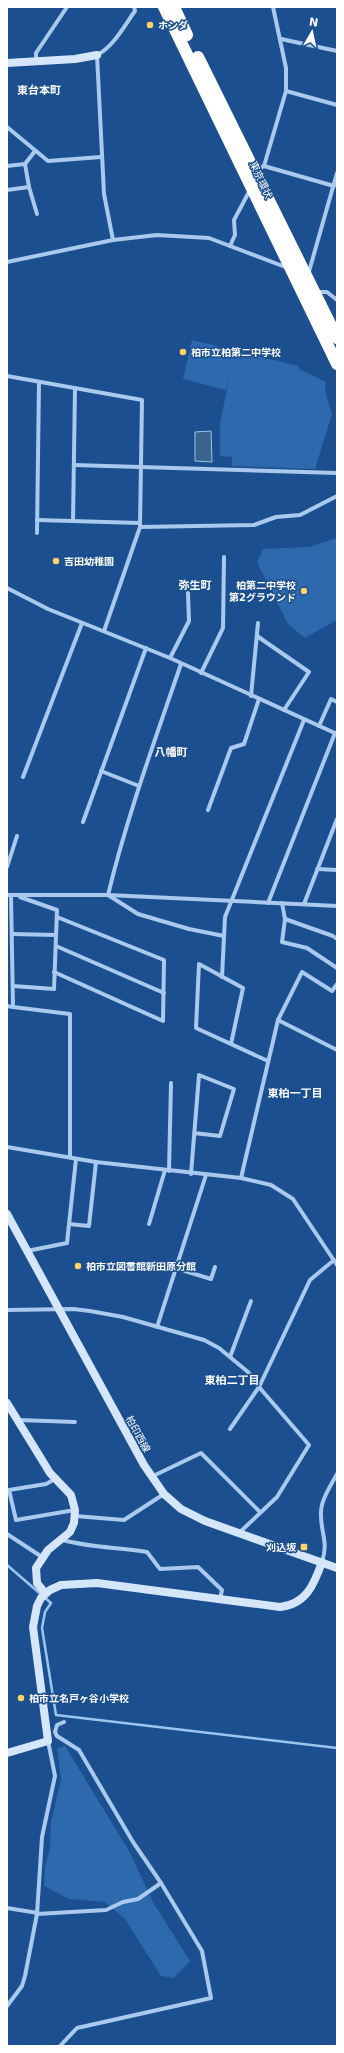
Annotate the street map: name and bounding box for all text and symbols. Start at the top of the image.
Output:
north arrow [292,12,332,52]
text: N [308,15,319,30]
marker: ホンダ [145,20,155,30]
place label: ホンダ [158,20,188,31]
district label: 東台本町 [17,84,61,97]
street label: 東京環状 [248,160,274,200]
marker: 柏市立柏第二中学校 [178,347,188,357]
place label: 柏市立柏第二中学校 [191,347,281,358]
marker: 吉田幼稚園 [51,556,61,566]
place label: 吉田幼稚園 [64,556,114,567]
district label: 弥生町 [179,579,212,592]
place label: 柏第二中学校 第2グラウンド [229,580,296,603]
marker: 柏第二中学校 第2グラウンド [299,586,309,596]
district label: 八幡町 [155,746,188,759]
district label: 東柏一丁目 [268,1087,323,1100]
marker: 柏市立図書館新田原分館 [73,1261,83,1271]
place label: 柏市立図書館新田原分館 [86,1261,196,1272]
district label: 東柏二丁目 [205,1374,260,1387]
street label: 柏印西線 [123,1414,153,1454]
place label: 刈込坂 [266,1542,297,1553]
marker: 刈込坂 [299,1542,309,1552]
marker: 柏市立名戸ヶ谷小学校 [16,1693,26,1703]
place label: 柏市立名戸ヶ谷小学校 [29,1693,129,1704]

